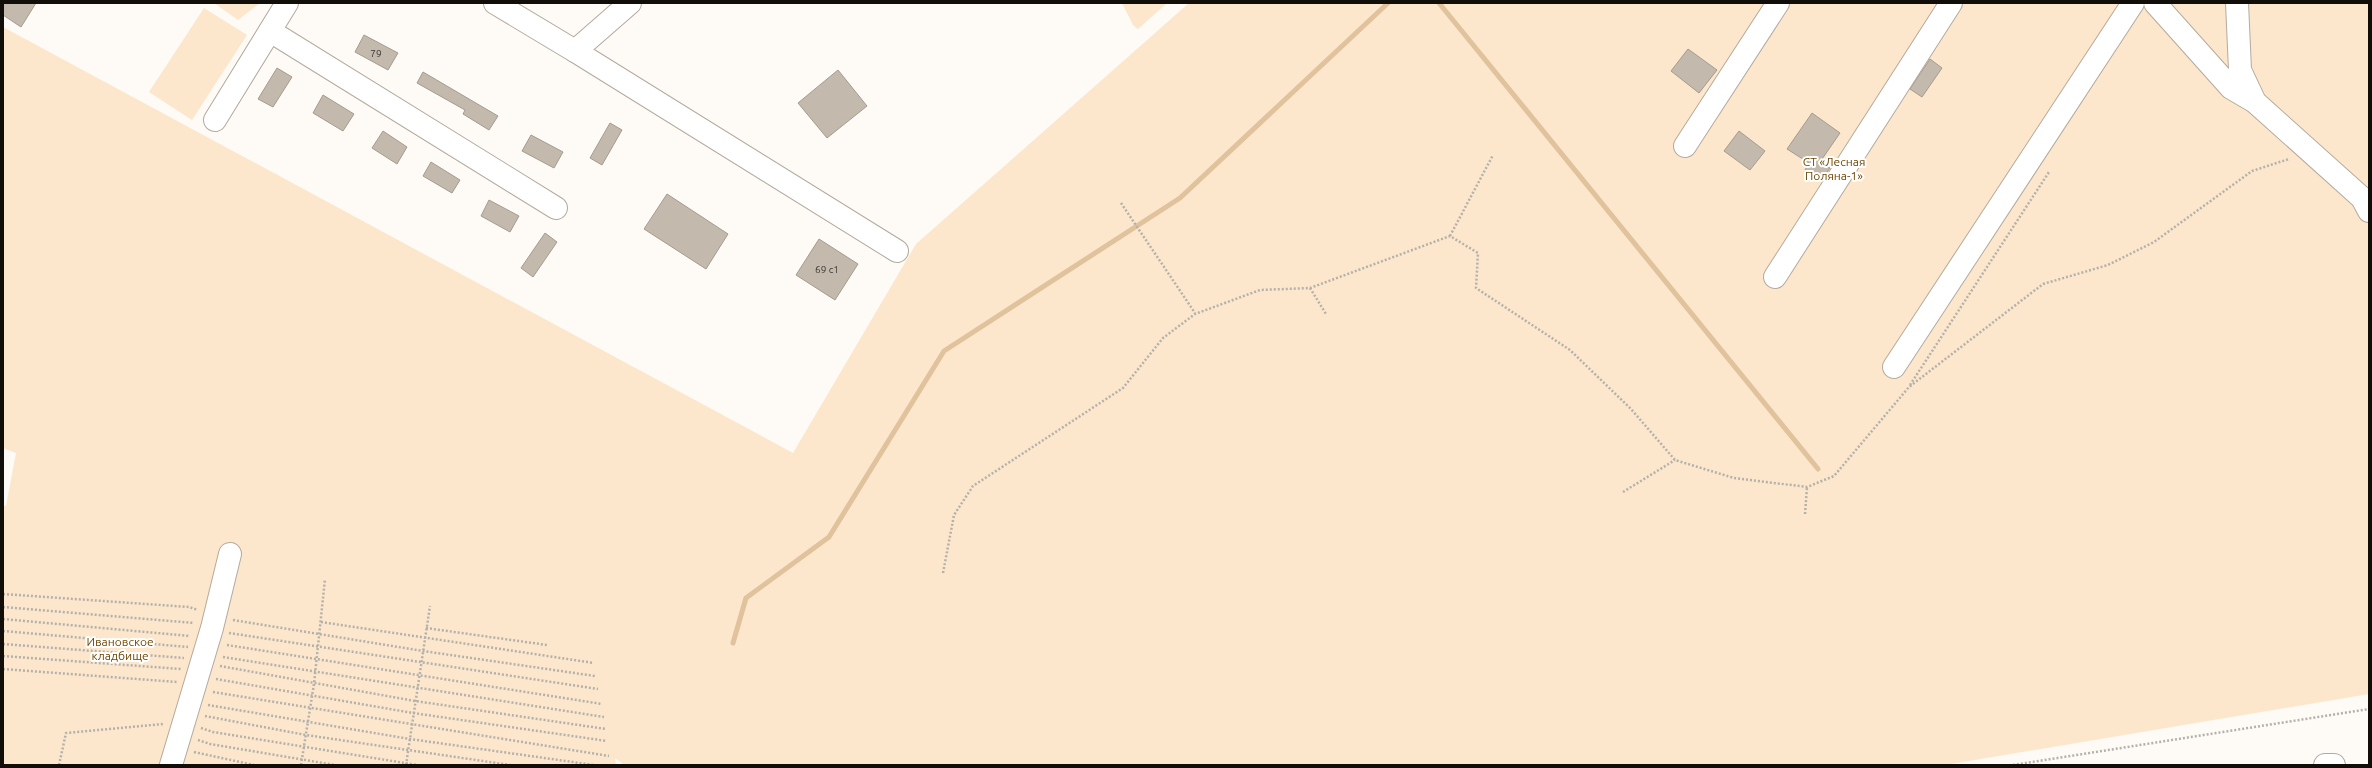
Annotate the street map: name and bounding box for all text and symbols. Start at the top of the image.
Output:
house number: 79 [370,48,382,59]
park label: СТ «Лесная Поляна-1» [1803,155,1865,182]
house number: 69 с1 [815,264,839,275]
park label: Ивановское кладбище [86,635,154,662]

